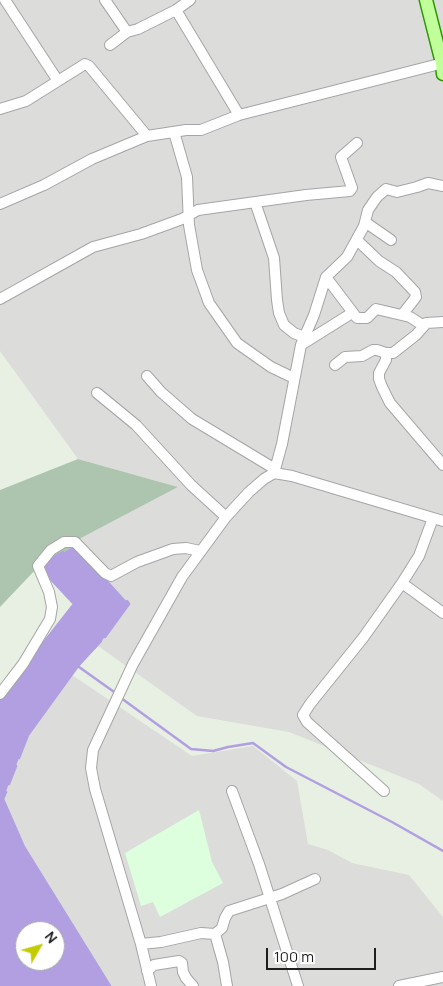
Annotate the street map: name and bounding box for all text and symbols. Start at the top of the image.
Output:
north arrow [15,921,65,971]
text: N [41,927,62,947]
scale bar [268,938,378,970]
text: 100 m [274,946,314,967]

